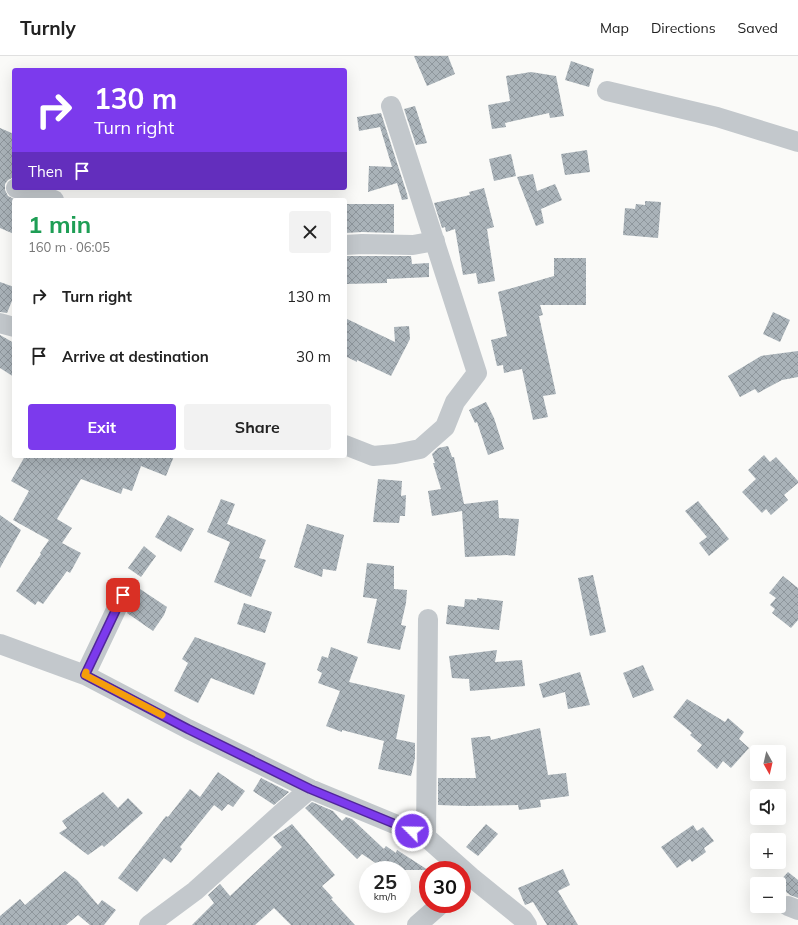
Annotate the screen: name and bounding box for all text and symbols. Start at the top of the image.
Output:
text: Turnly [20,16,76,40]
text: Map [600,19,629,37]
text: Directions [651,19,716,37]
text: Saved [738,19,778,37]
text: 130 m [94,81,177,116]
icon: right [28,84,80,136]
text: Turn right [94,116,174,139]
icon: arrive [71,160,93,182]
text: Then [28,162,63,181]
text: 1 min [28,209,91,239]
button: close [289,211,331,253]
text: 160 m · 06:05 [28,239,110,255]
icon: right [28,285,50,307]
text: Turn right [62,287,132,306]
text: 130 m [287,287,331,306]
icon: arrive [28,345,50,367]
text: Arrive at destination [62,347,209,366]
text: 30 m [296,347,331,366]
button: Exit [28,404,176,450]
button: Share [184,404,331,450]
pin [106,578,140,612]
icon: arrive [112,584,134,606]
north arrow [750,745,786,781]
map controls [750,745,786,913]
button: sound [750,789,786,825]
position arrow [391,810,433,852]
button: + [750,833,786,869]
speed limit sign: 30 [419,861,471,913]
text: 25 [373,869,397,894]
button: − [750,877,786,913]
text: km/h [374,890,396,903]

